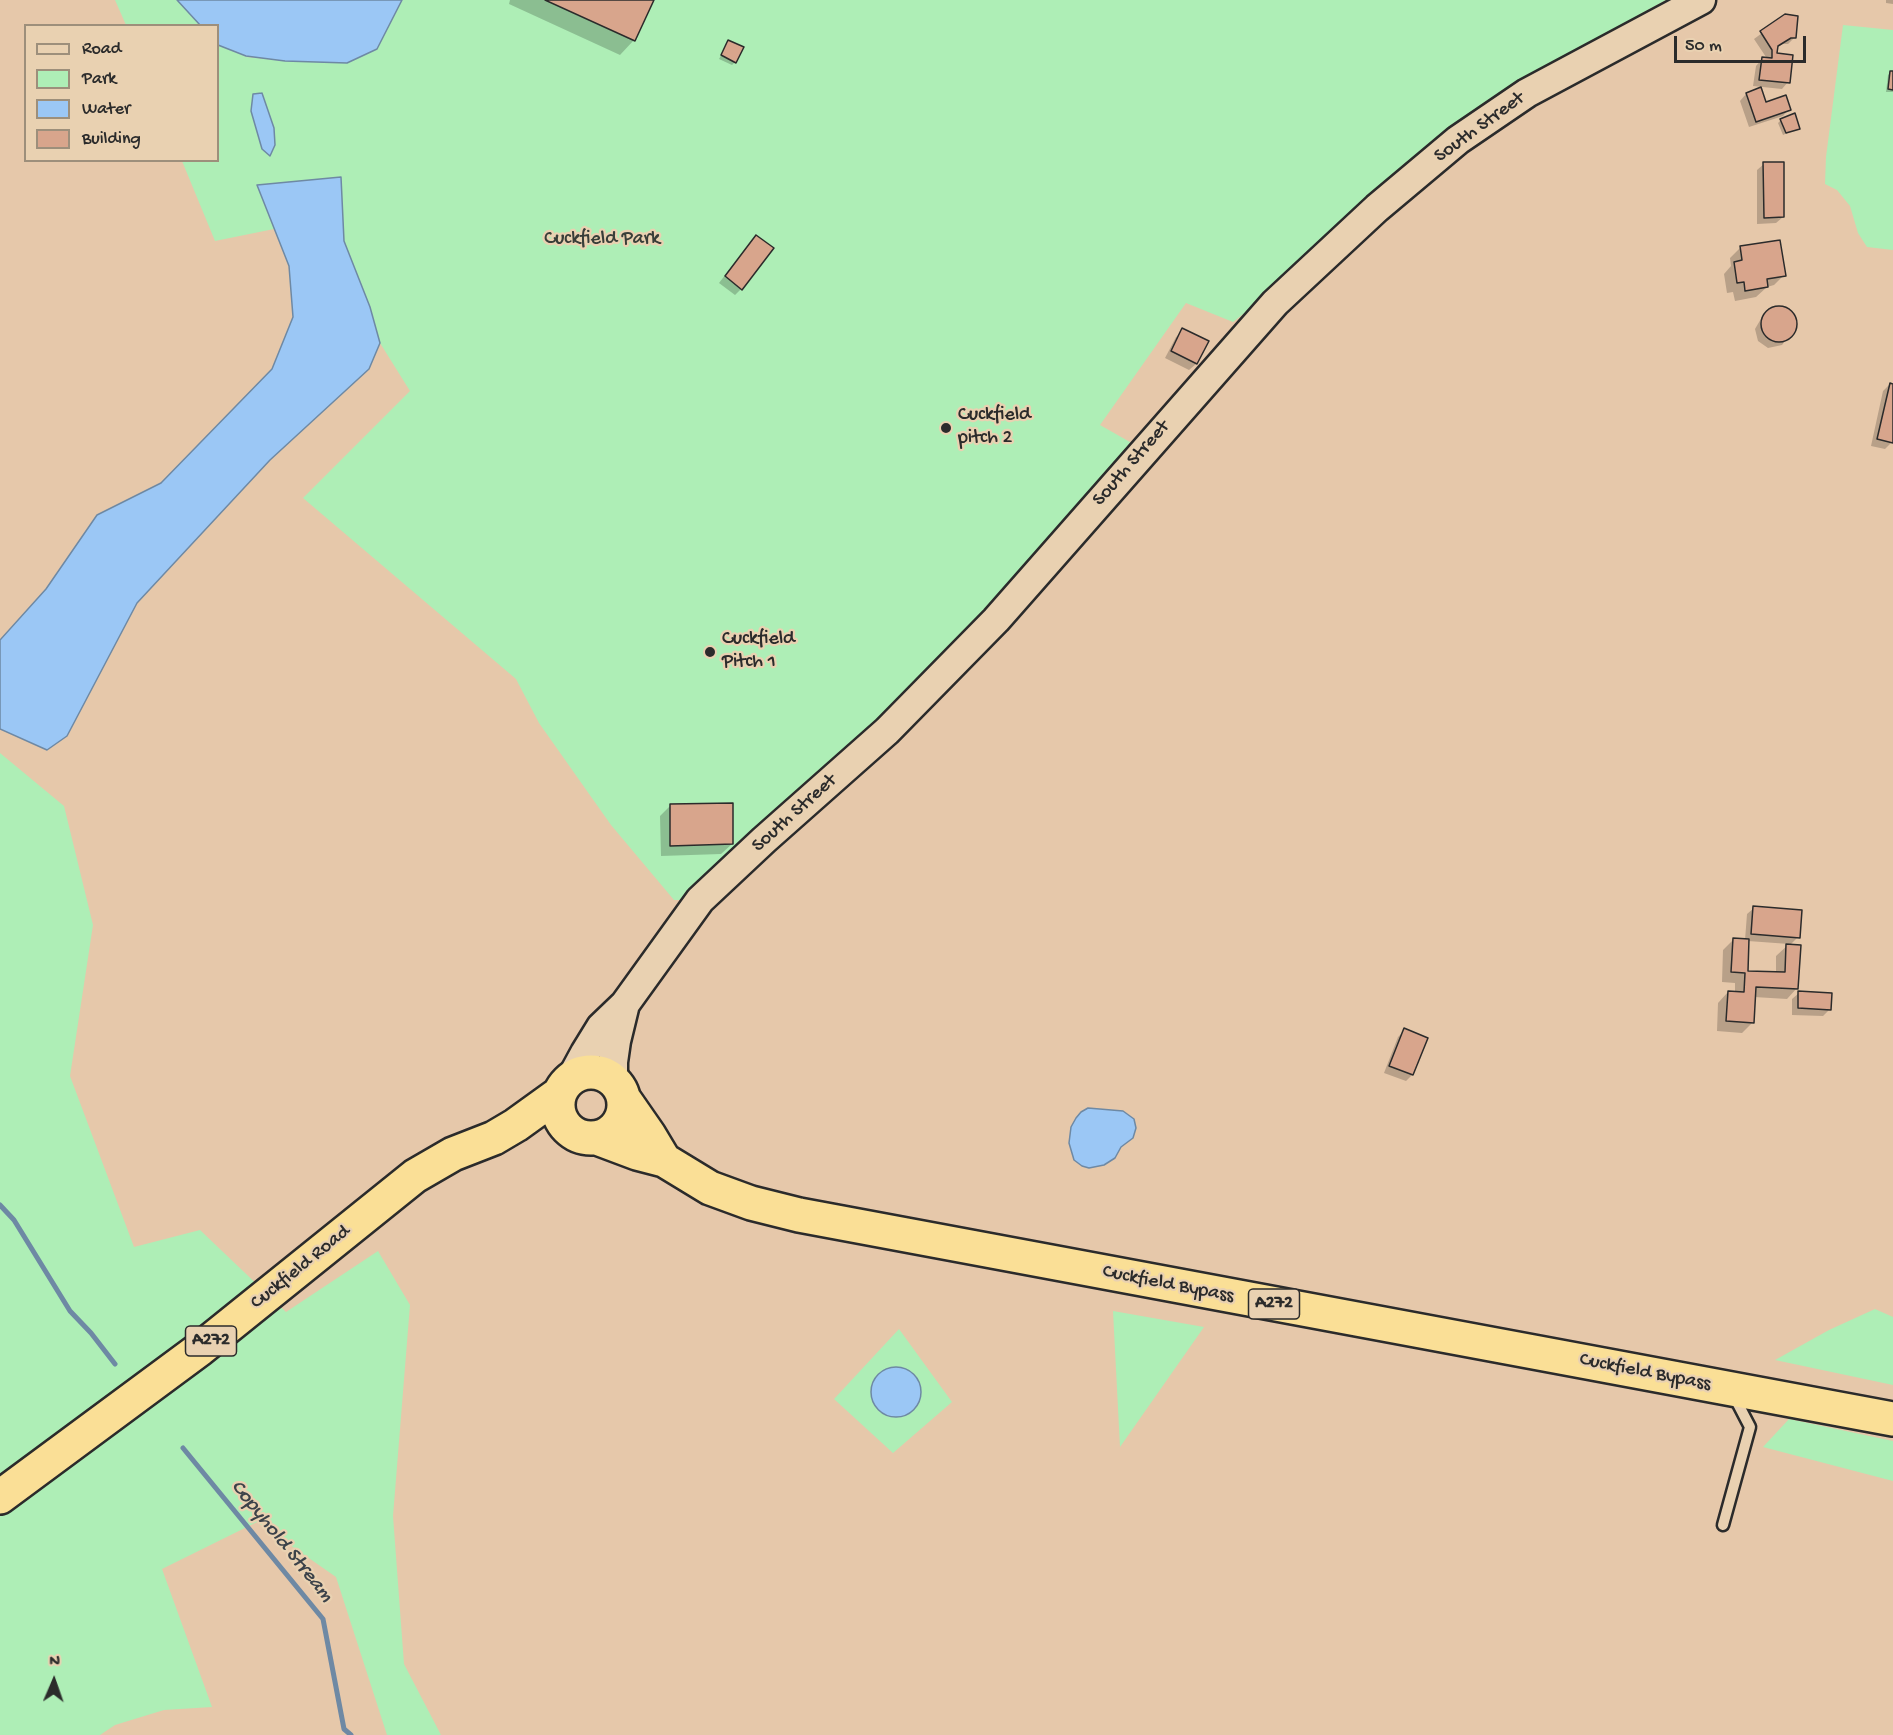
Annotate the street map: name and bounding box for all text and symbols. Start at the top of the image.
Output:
legend [24,24,219,162]
scale bar [1677,24,1809,62]
text: 50 m [1685,36,1722,57]
text: Road [82,39,121,60]
text: Park [82,69,116,90]
street label: South Street [1430,87,1530,169]
text: Water [82,99,130,120]
text: Building [82,129,141,150]
park label: Cuckfield Park [544,228,660,252]
place label: Cuckfield pitch 2 [958,404,1031,451]
street label: South Street [1088,416,1176,512]
marker: Cuckfield pitch 2 [939,421,953,435]
place label: Cuckfield Pitch 1 [722,628,795,675]
marker: Cuckfield Pitch 1 [703,645,717,659]
street label: South Street [748,770,842,858]
street label: Cuckfield Road [246,1221,356,1315]
street label: Cuckfield Bypass [1100,1261,1236,1309]
road number: A272 [1248,1289,1300,1319]
road number: A272 [186,1326,236,1356]
street label: Cuckfield Bypass [1577,1349,1713,1397]
water label: Copyhold Stream [224,1476,338,1608]
north arrow [24,1651,84,1711]
text: N [49,1653,60,1672]

